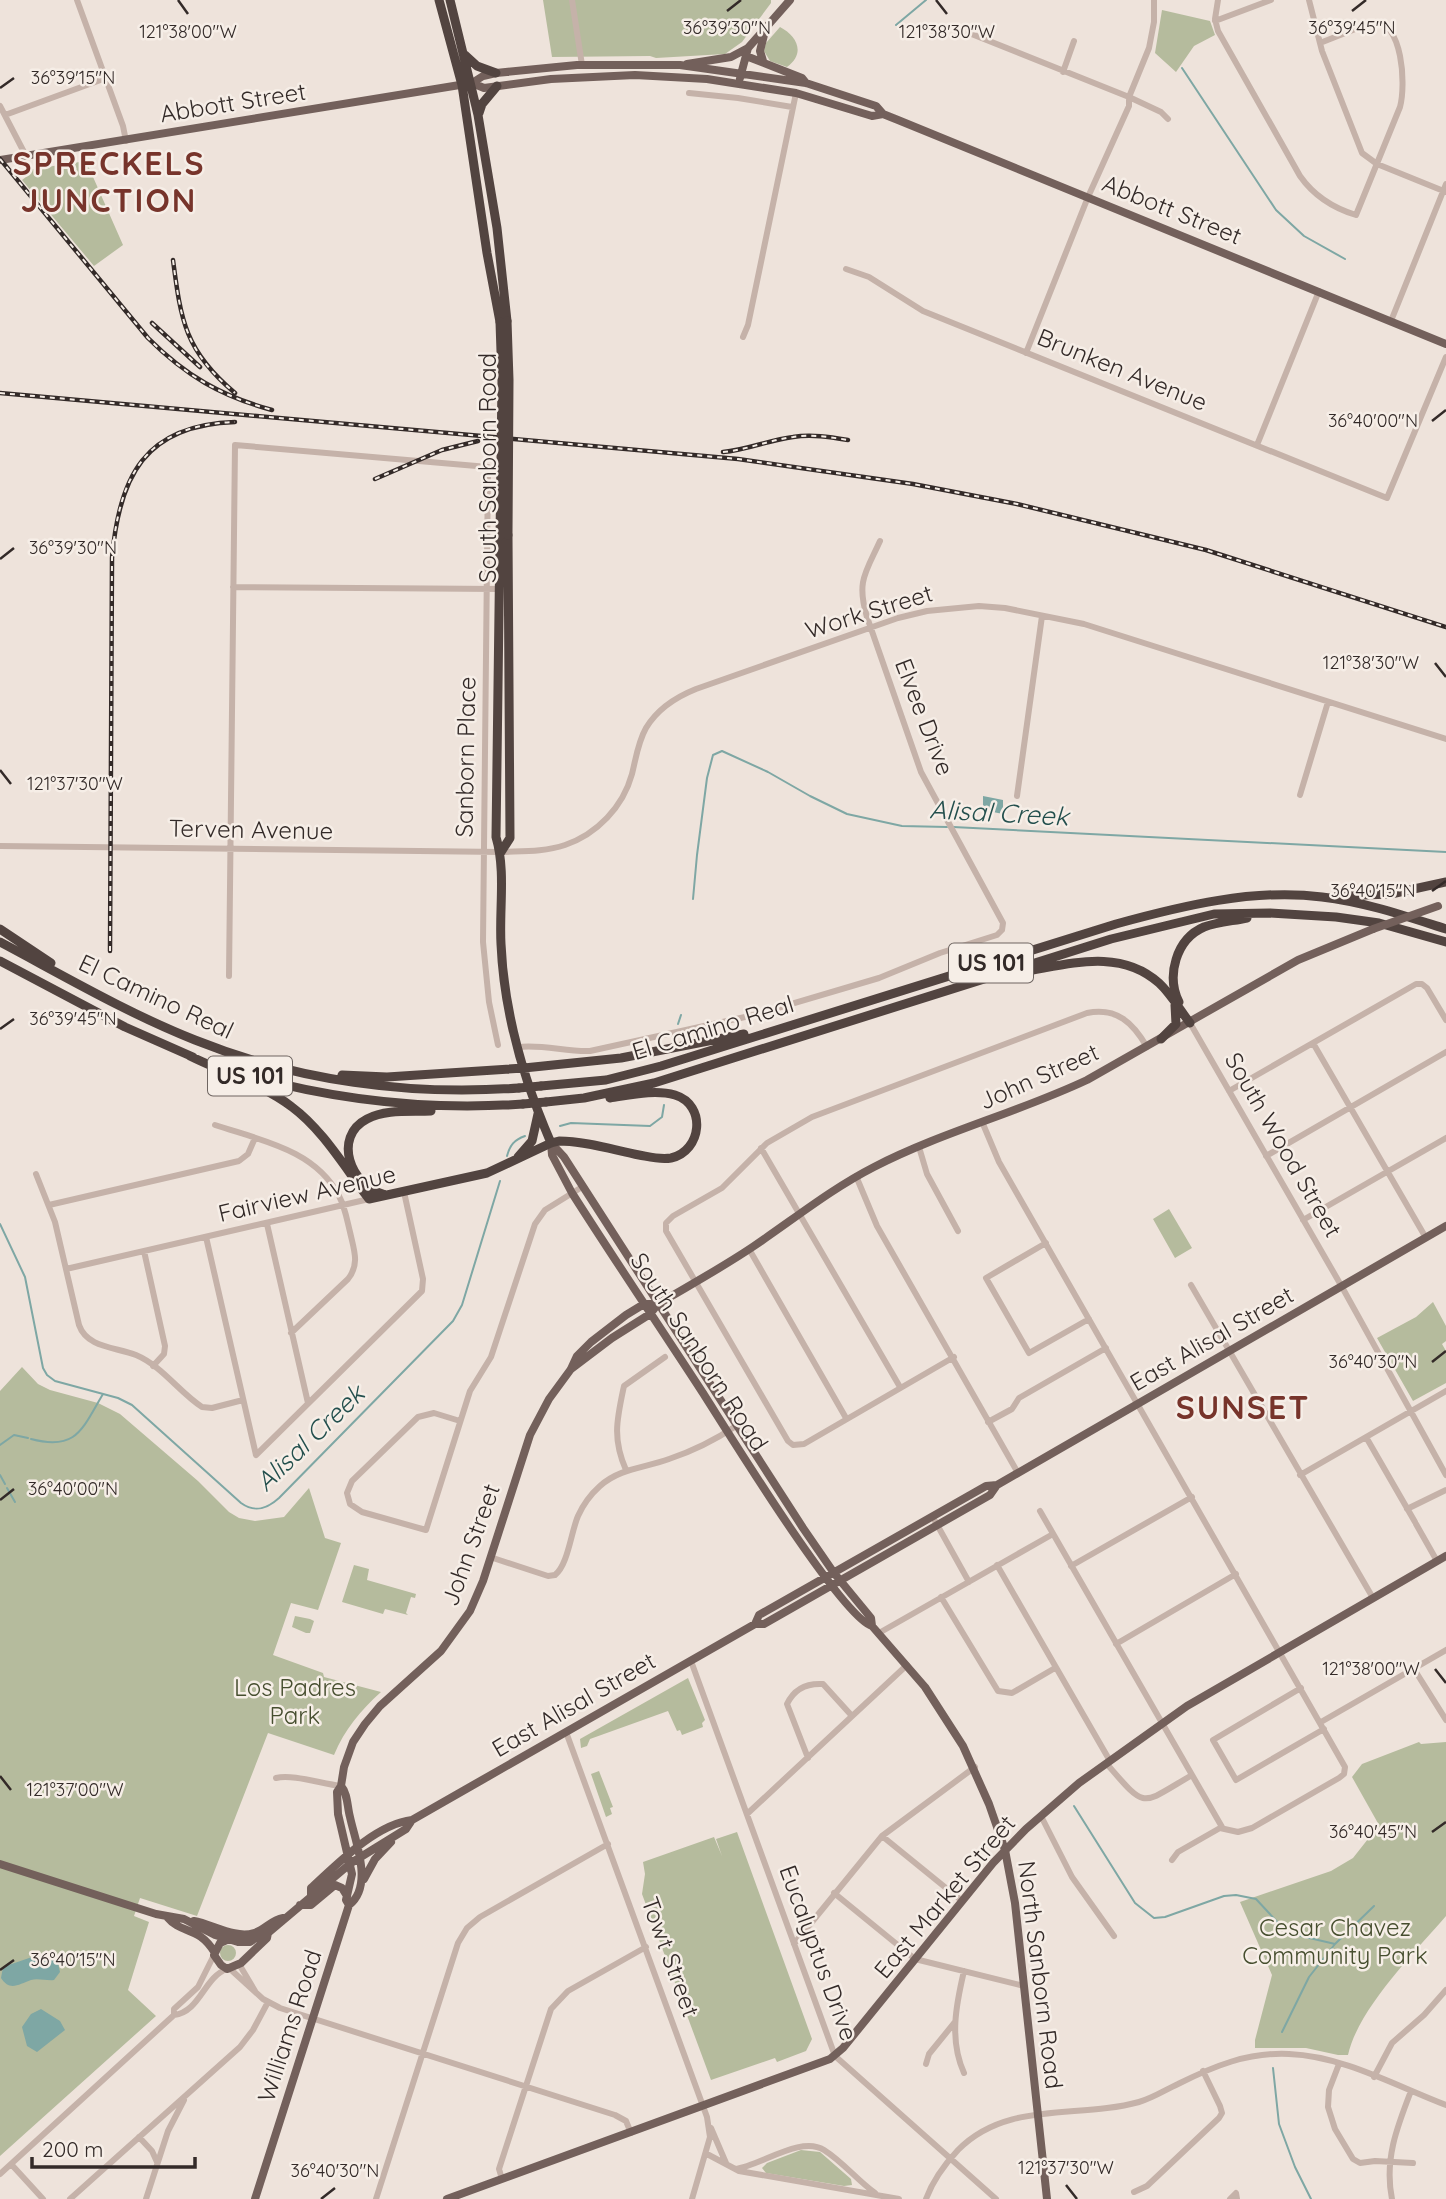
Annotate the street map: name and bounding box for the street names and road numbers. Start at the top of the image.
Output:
street label: Abbott Street [158,76,308,128]
street label: Abbott Street [1098,168,1246,251]
street label: Brunken Avenue [1033,321,1212,417]
street label: South Sanborn Road [472,353,502,583]
street label: Work Street [801,577,936,645]
street label: Elvee Drive [889,654,961,779]
street label: Sanborn Place [449,676,481,838]
street label: Terven Avenue [169,813,333,845]
road number: US 101 [949,944,1033,982]
street label: El Camino Real [74,947,239,1045]
street label: El Camino Real [628,988,797,1066]
street label: John Street [974,1036,1103,1116]
street label: South Wood Street [1219,1047,1349,1242]
road number: US 101 [208,1056,292,1096]
street label: Fairview Avenue [215,1158,398,1228]
street label: South Sanborn Road [625,1247,775,1456]
street label: East Alisal Street [1124,1279,1299,1397]
street label: John Street [434,1479,506,1610]
street label: East Alisal Street [486,1645,661,1763]
street label: East Market Street [867,1809,1021,1984]
street label: North Sanborn Road [1012,1859,1070,2091]
street label: Eucalyptus Drive [773,1861,865,2045]
street label: Towt Street [635,1892,707,2021]
street label: Williams Road [250,1946,328,2106]

